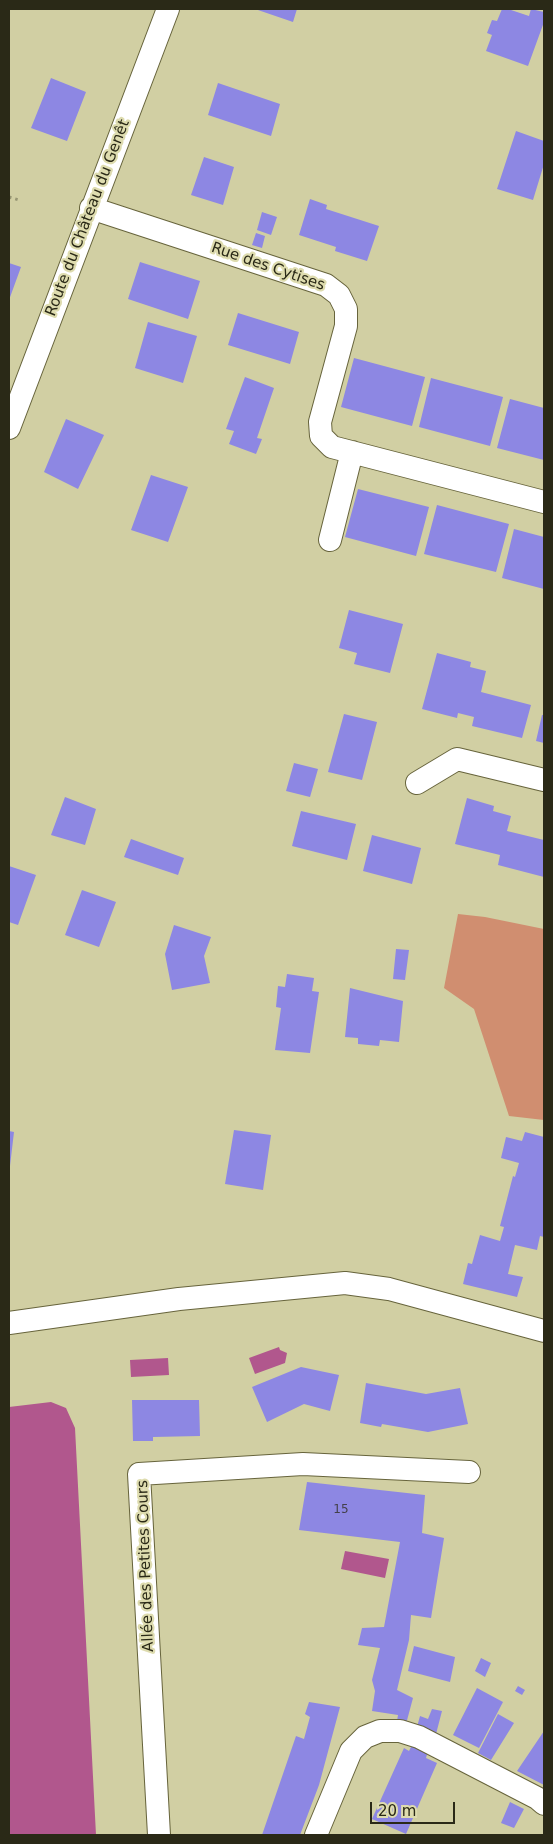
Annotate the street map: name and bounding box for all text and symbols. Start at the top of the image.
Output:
street label: Route du Château du Genêt [42,117,134,319]
street label: Rue des Cytises [209,239,327,295]
street label: Allée des Petites Cours [134,1480,158,1652]
house number: 15 [333,1503,349,1517]
scale bar [373,1792,458,1824]
text: 20 m [378,1802,416,1820]

